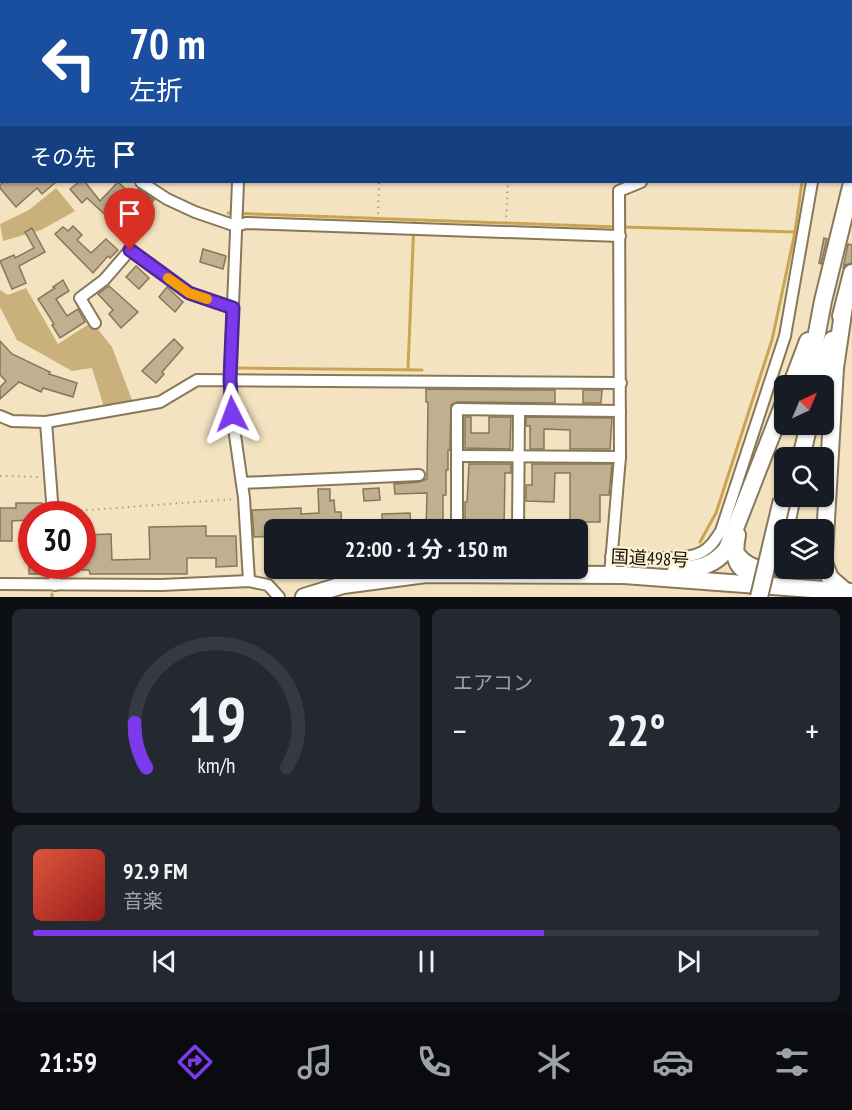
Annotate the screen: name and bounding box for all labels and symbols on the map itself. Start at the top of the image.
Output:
pin [104,188,155,250]
north arrow [774,375,834,435]
position arrow [200,382,264,446]
speed limit sign: 30 [18,501,96,579]
street label: 国道498号 [610,544,690,572]

